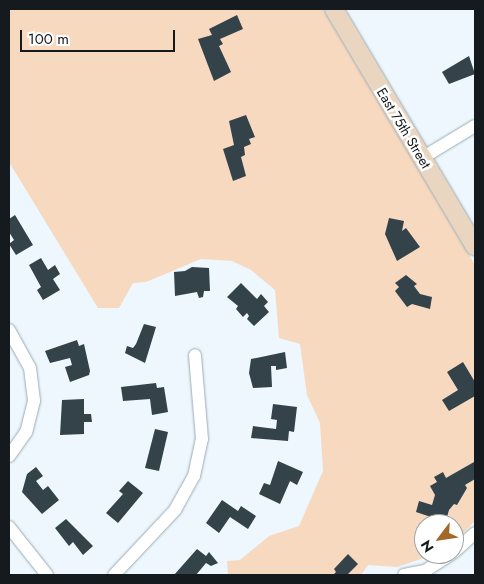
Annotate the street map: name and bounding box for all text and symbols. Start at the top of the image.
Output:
scale bar [22,20,178,52]
text: 100 m [28,28,69,50]
street label: East 75th Street [373,85,435,171]
north arrow [414,514,464,564]
text: N [416,536,438,556]

